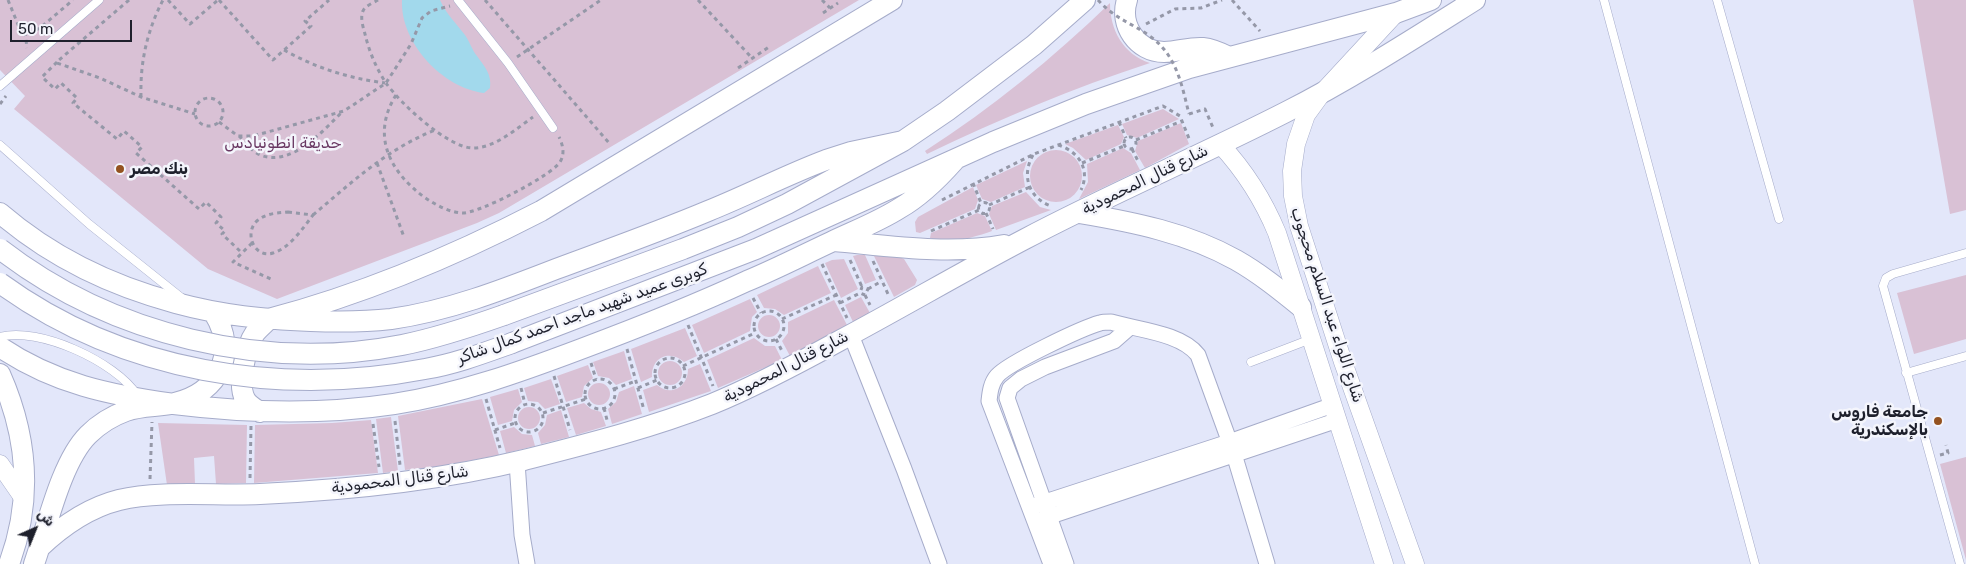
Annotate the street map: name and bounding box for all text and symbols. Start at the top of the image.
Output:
scale bar [12,10,135,42]
text: 50 m [18,20,53,38]
park label: حديقة انطونيادس [224,133,342,153]
street label: شارع قنال المحمودية [1079,141,1211,219]
place label: بنك مصر [130,159,188,179]
marker: بنك مصر [114,163,126,175]
street label: شارع اللواء عبد السلام محجوب [1286,205,1368,405]
street label: كوبرى عميد شهيد ماجد احمد كمال شاكر [454,260,710,368]
street label: شارع قنال المحمودية [720,327,852,407]
place label: جامعة فاروس بالإسكندرية [1831,402,1928,440]
marker: جامعة فاروس بالإسكندرية [1932,415,1944,427]
street label: شارع قنال المحمودية [330,462,470,498]
north arrow [10,504,60,554]
text: ش [33,506,58,530]

